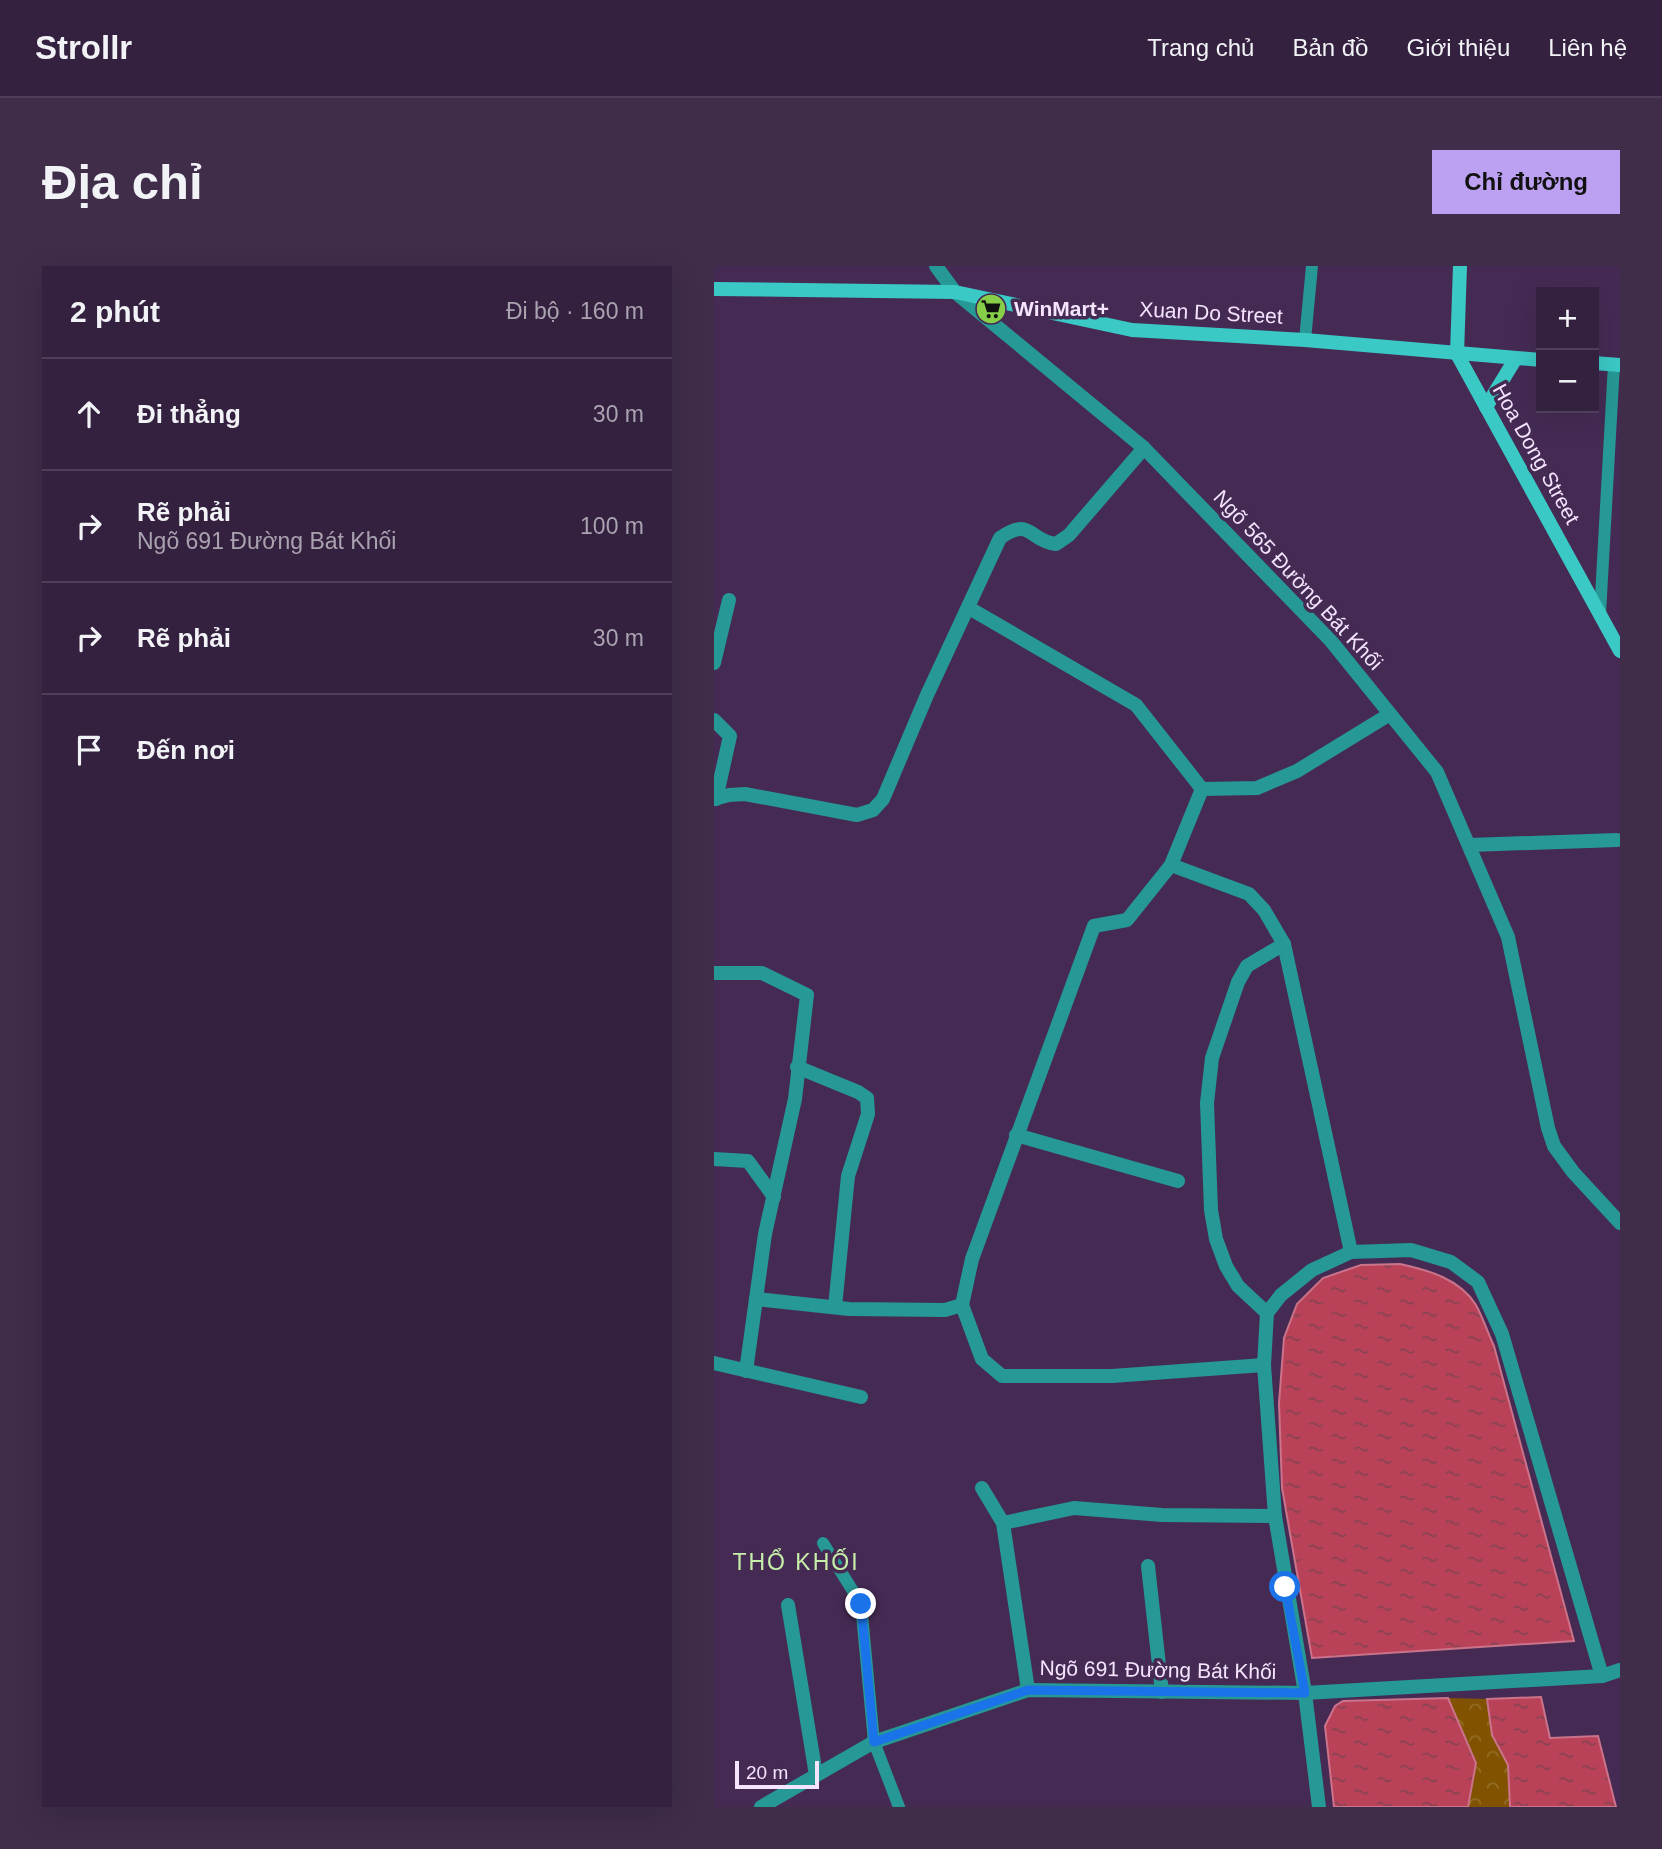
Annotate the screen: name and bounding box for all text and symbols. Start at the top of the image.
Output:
text: Strollr [35,29,132,66]
text: Trang chủ [1147,34,1254,61]
text: Bản đồ [1292,34,1368,61]
text: Giới thiệu [1406,34,1510,61]
text: Liên hệ [1548,34,1627,61]
button: Chỉ đường [1432,150,1620,214]
text: Địa chỉ [42,155,203,209]
map controls [1536,287,1599,413]
button: + [1536,287,1599,350]
supermarket icon: WinMart+ [974,292,1008,326]
text: 2 phút [70,295,160,328]
place label: WinMart+ [1014,297,1109,320]
street label: Xuan Do Street [1139,297,1283,328]
text: Đi bộ · 160 m [506,298,644,324]
button: − [1536,350,1599,413]
street label: Hoa Dong Street [1488,380,1584,528]
icon: ahead [70,395,108,433]
text: Đi thẳng [137,399,241,429]
text: 30 m [593,401,644,427]
street label: Ngõ 565 Đường Bát Khối [1209,485,1388,674]
text: Rẽ phải [137,497,231,527]
icon: right [70,507,108,545]
text: 100 m [580,513,644,539]
text: Ngõ 691 Đường Bát Khối [137,528,396,554]
icon: right [70,619,108,657]
text: Rẽ phải [137,623,231,653]
text: 30 m [593,625,644,651]
icon: arrive [70,731,108,769]
text: Đến nơi [137,735,235,765]
district label: THỔ KHỐI [732,1548,860,1575]
route start [1269,1571,1300,1602]
route end [845,1588,876,1619]
street label: Ngõ 691 Đường Bát Khối [1039,1656,1277,1683]
scale bar [735,1758,819,1790]
text: 20 m [746,1762,788,1783]

